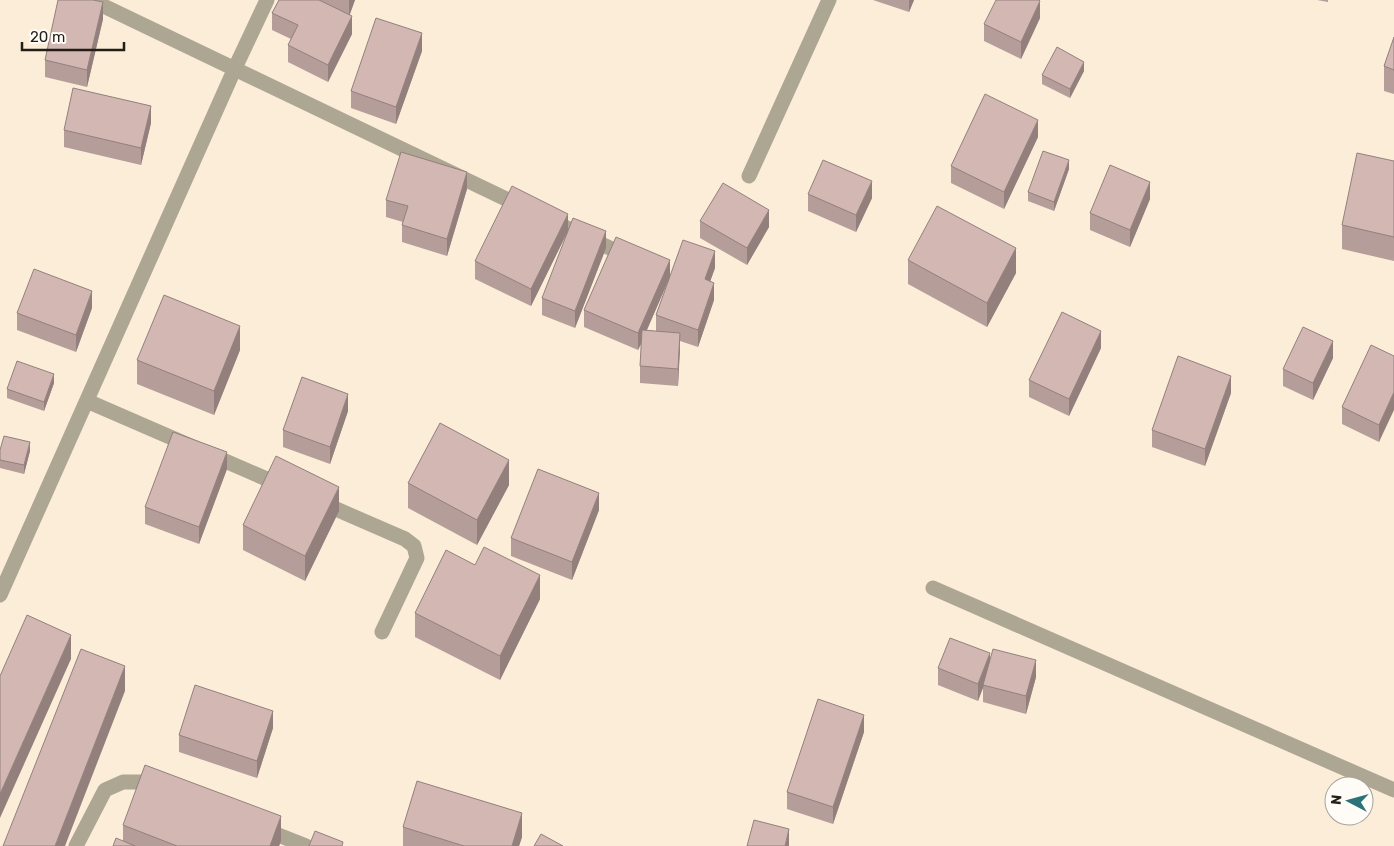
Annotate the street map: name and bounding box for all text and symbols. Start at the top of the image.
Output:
scale bar [22,20,125,52]
text: 20 m [30,28,65,46]
north arrow [1324,776,1374,826]
text: N [1328,794,1346,806]

